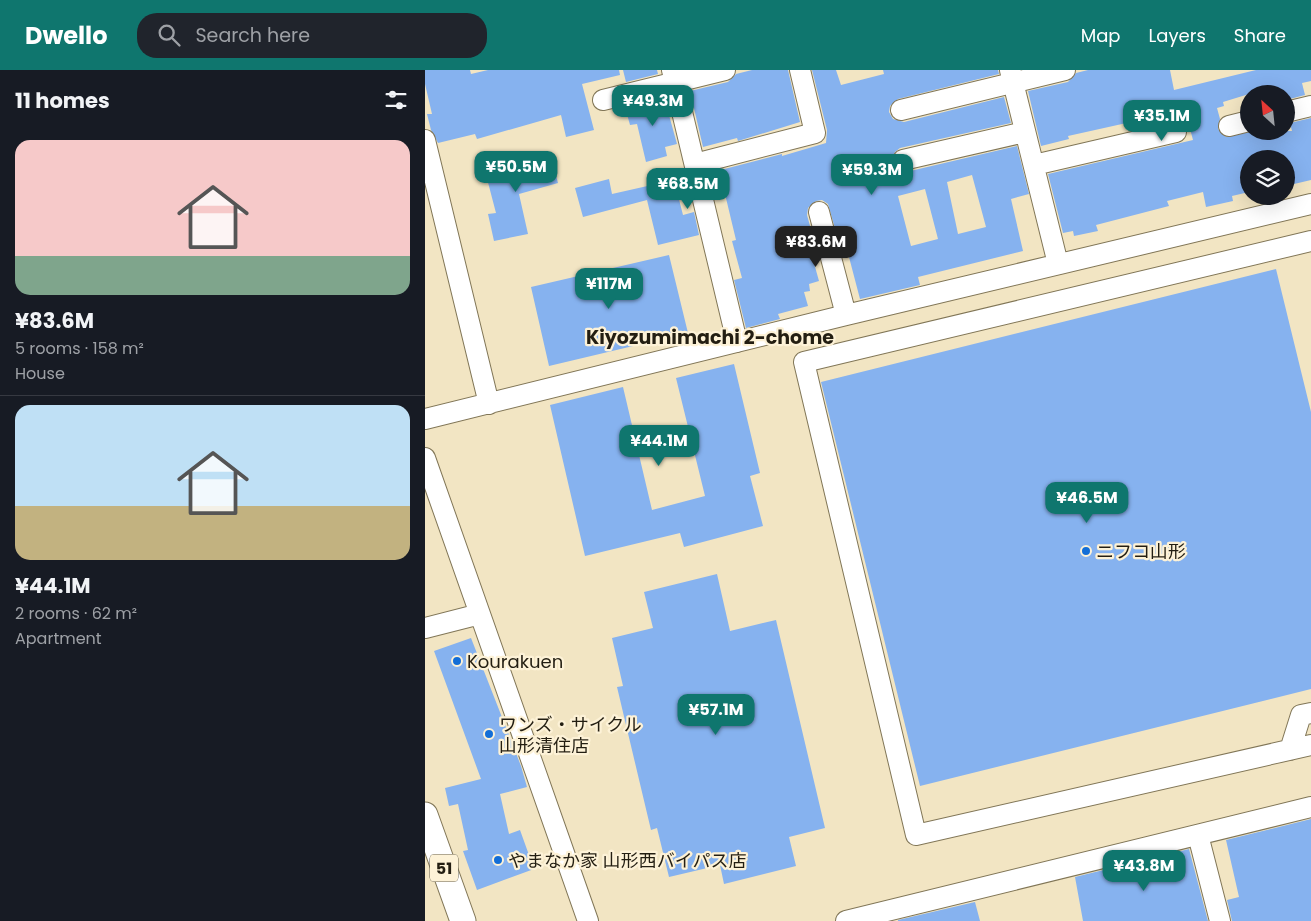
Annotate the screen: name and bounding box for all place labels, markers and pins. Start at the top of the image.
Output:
pin: ¥49.3M [612,85,694,127]
pin: ¥35.1M [1121,100,1203,142]
pin: ¥50.5M [475,150,557,193]
pin: ¥59.3M [831,154,913,196]
pin: ¥68.5M [647,168,729,210]
pin: ¥83.6M [775,226,857,268]
pin: ¥117M [574,268,644,310]
pin: ¥44.1M [618,424,700,467]
pin: ¥46.5M [1046,482,1128,524]
place label: ニフコ山形 [1096,539,1186,564]
marker: ニフコ山形 [1080,545,1092,557]
place label: Kourakuen [467,649,563,674]
marker: Kourakuen [451,655,463,667]
pin: ¥57.1M [675,694,757,736]
place label: ワンズ・サイクル 山形清住店 [499,712,642,758]
marker: ワンズ・サイクル 山形清住店 [483,728,495,740]
place label: やまなか家 山形西バイパス店 [508,848,746,873]
pin: ¥43.8M [1103,850,1185,892]
marker: やまなか家 山形西バイパス店 [492,854,504,866]

